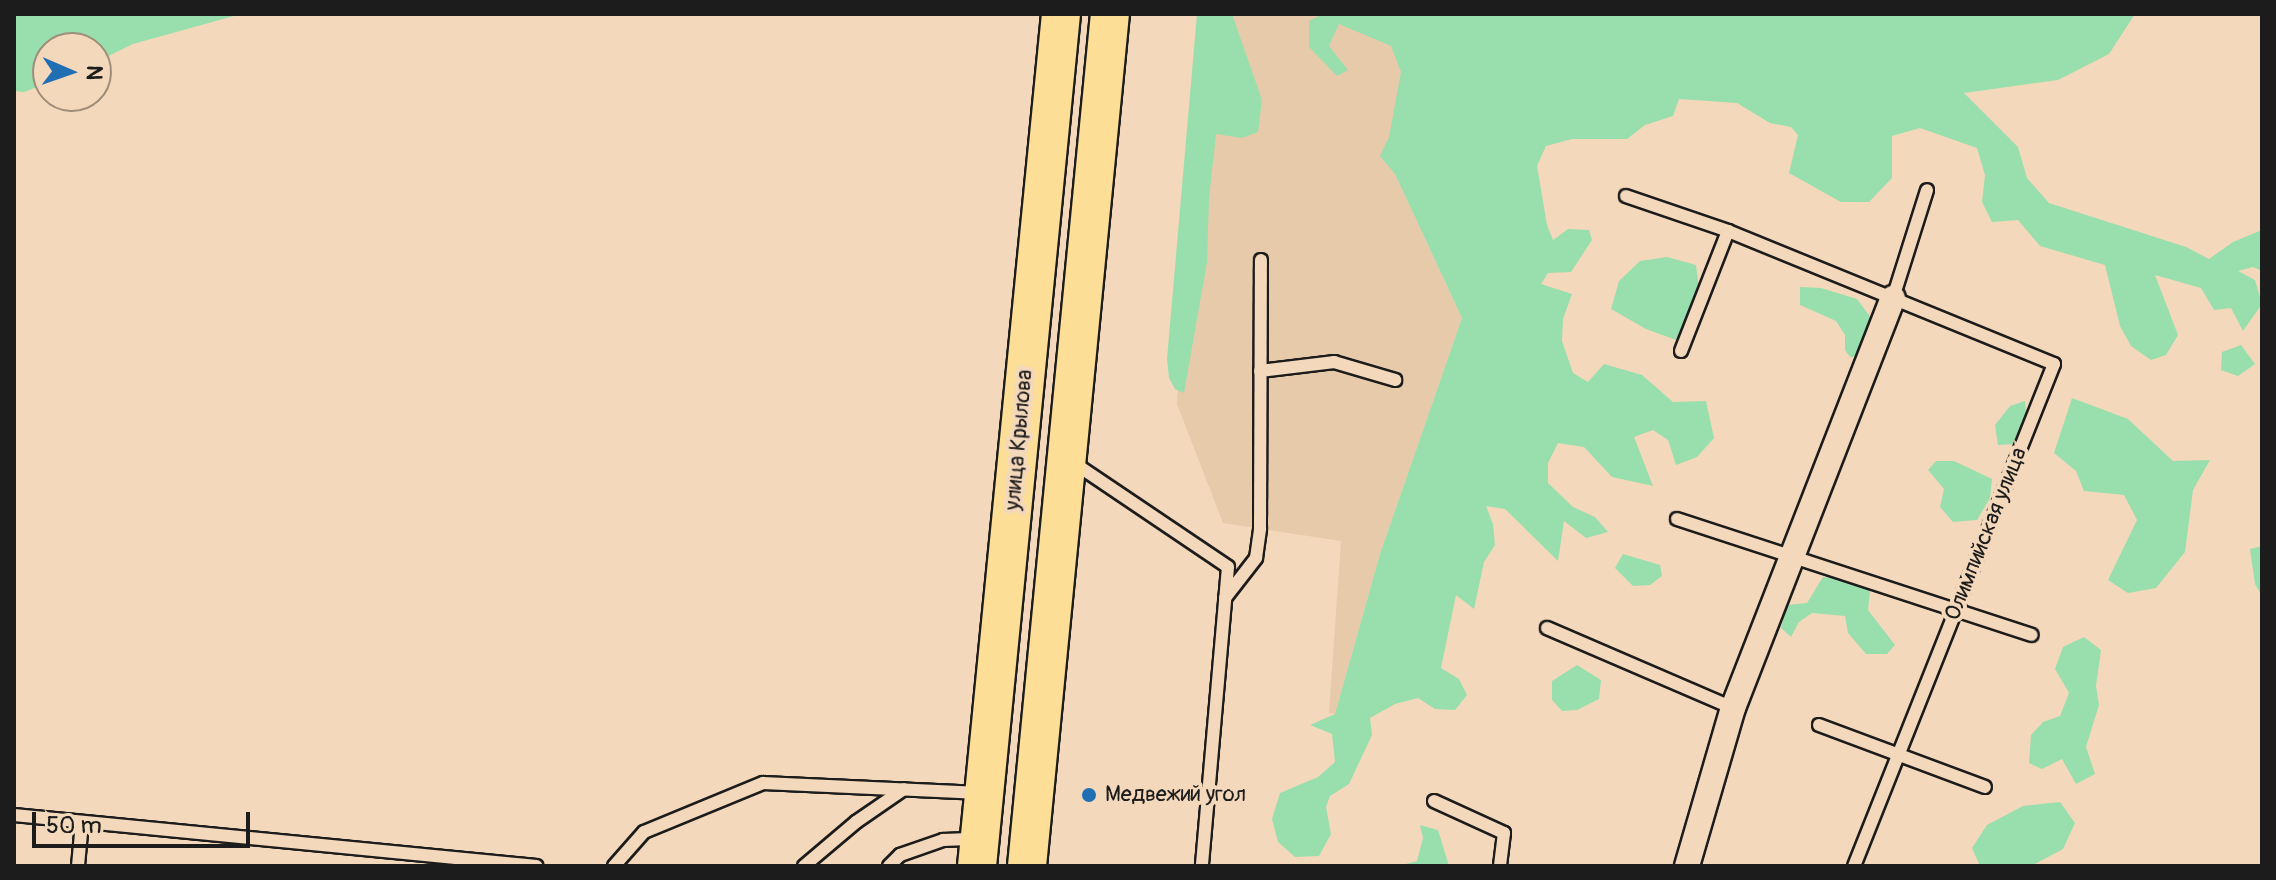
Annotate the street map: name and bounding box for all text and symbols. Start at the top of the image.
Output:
north arrow [32,32,112,112]
text: N [80,65,108,81]
street label: улица Крылова [1000,369,1038,511]
street label: Олимпийская улица [1939,444,2033,624]
place label: Медвежий угол [1105,782,1246,808]
marker: Медвежий угол [1080,786,1098,804]
scale bar [36,796,254,846]
text: 50 m [46,811,102,840]

